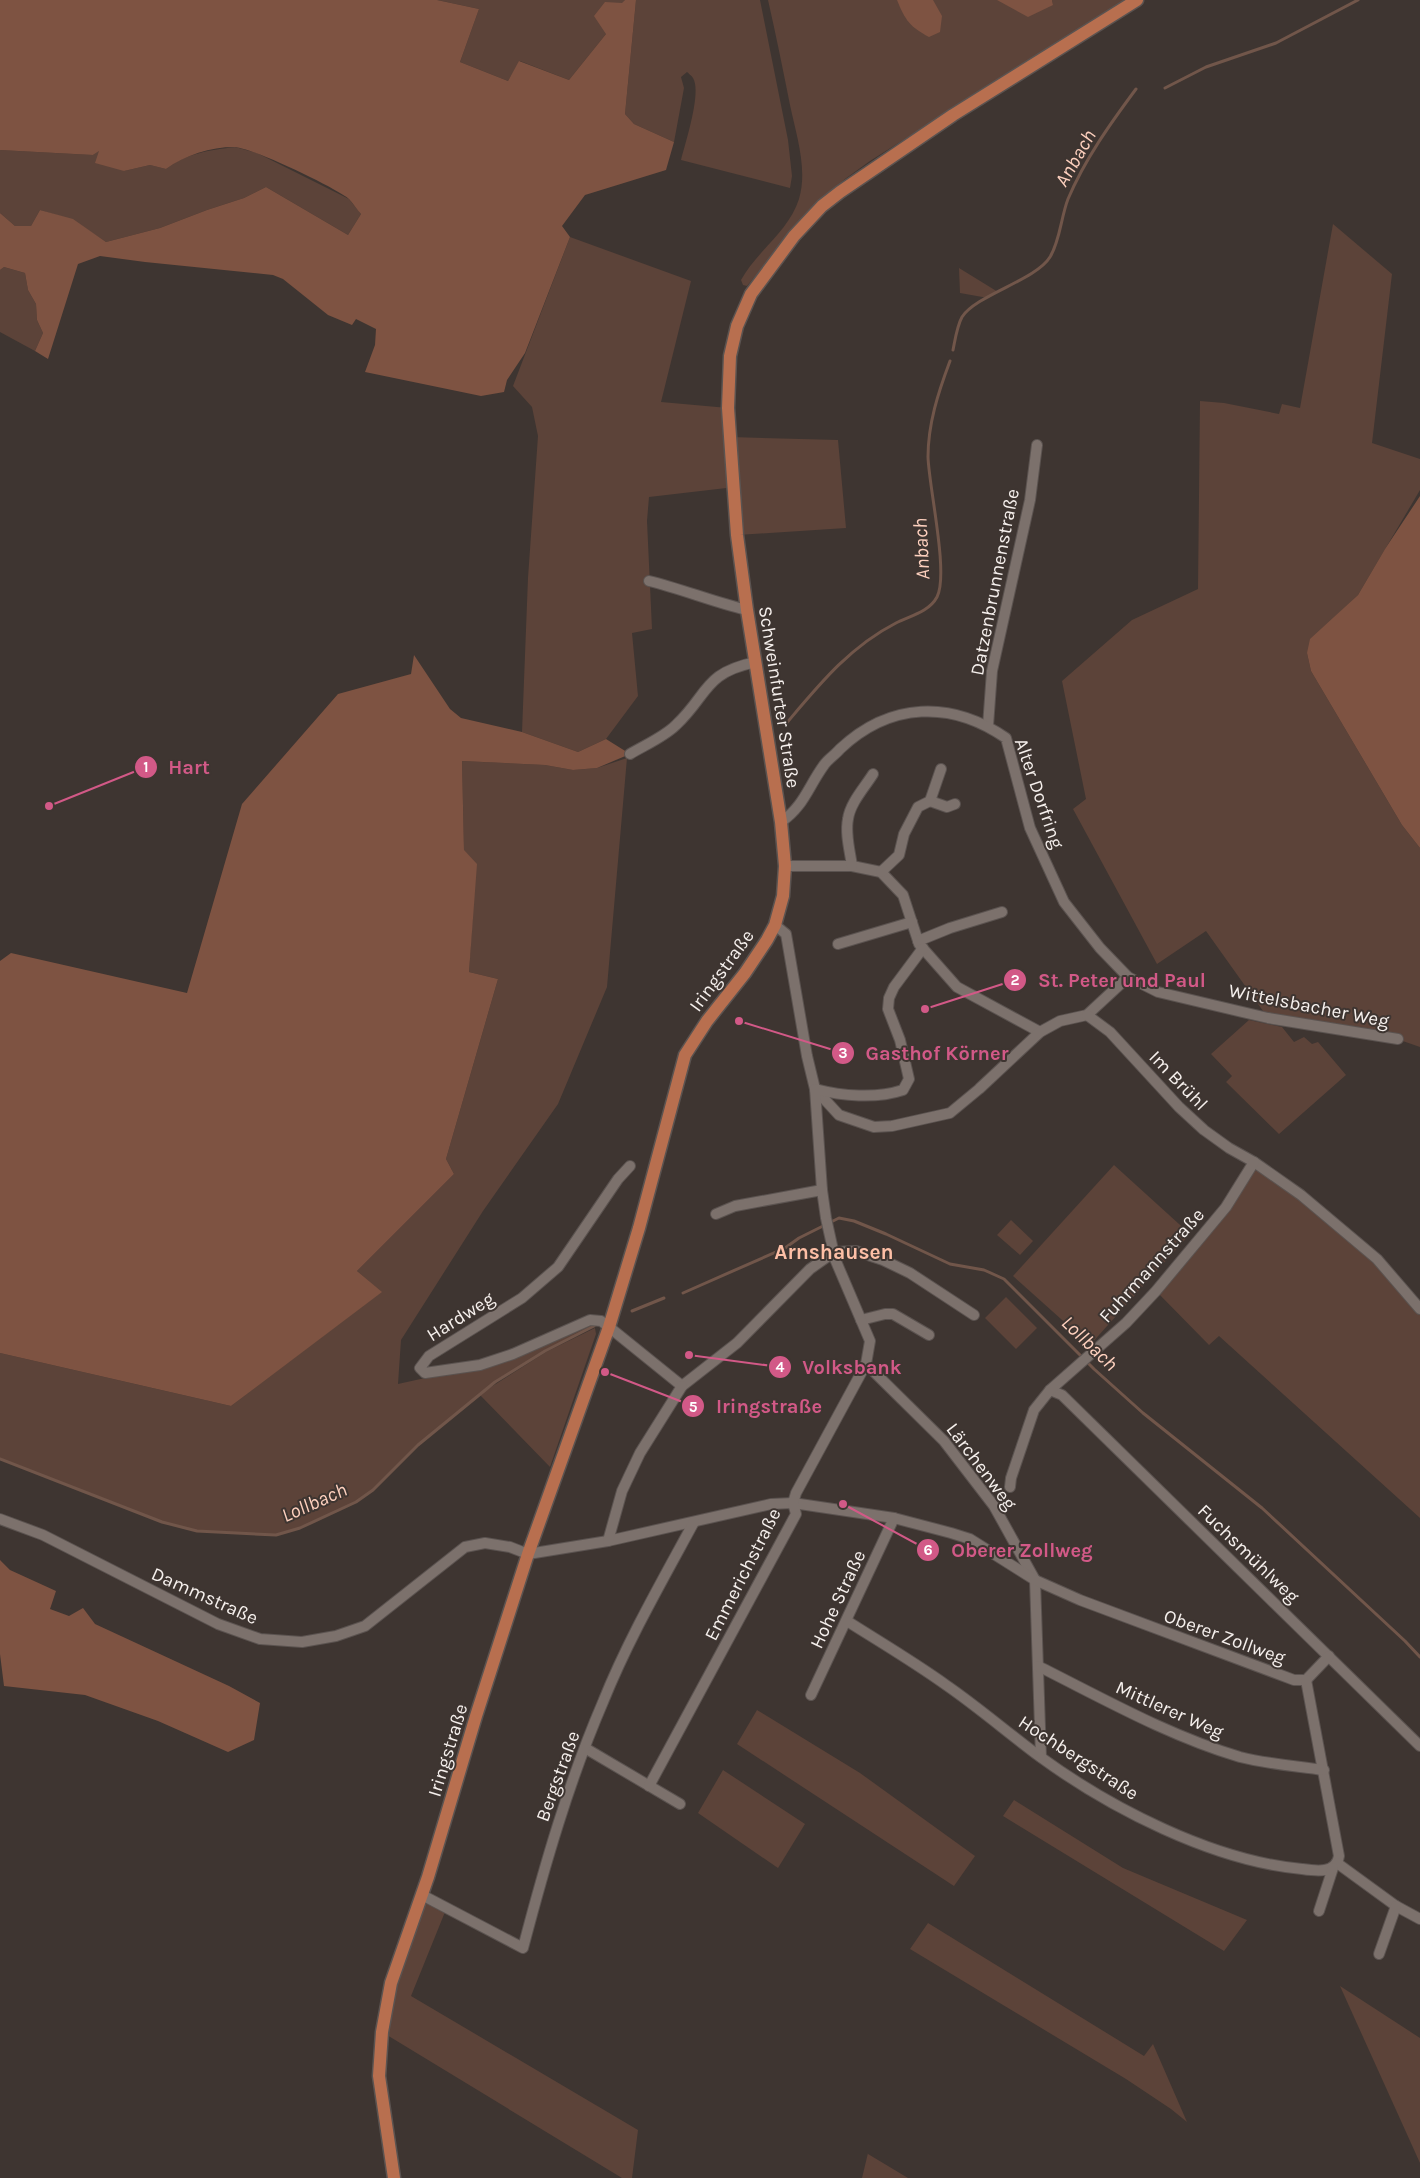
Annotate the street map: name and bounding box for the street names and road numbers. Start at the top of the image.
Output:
street label: Datzenbrunnenstraße [966,487,1024,678]
street label: Schweinfurter Straße [754,605,804,790]
street label: Alter Dorfring [1010,735,1068,852]
street label: Iringstraße [685,925,759,1016]
street label: Wittelsbacher Weg [1227,980,1391,1032]
street label: Im Brühl [1144,1046,1212,1115]
street label: Fuhrmannstraße [1095,1204,1209,1327]
street label: Hardweg [423,1287,499,1346]
street label: Lärchenweg [941,1419,1021,1515]
street label: Fuchsmühlweg [1193,1500,1304,1608]
street label: Emmerichstraße [700,1505,786,1644]
street label: Hohe Straße [805,1547,870,1652]
street label: Dammstraße [148,1563,261,1629]
street label: Oberer Zollweg [1161,1605,1289,1669]
street label: Mittlerer Weg [1112,1676,1227,1744]
street label: Iringstraße [423,1701,472,1799]
street label: Hochbergstraße [1014,1711,1143,1805]
street label: Bergstraße [531,1728,584,1825]

